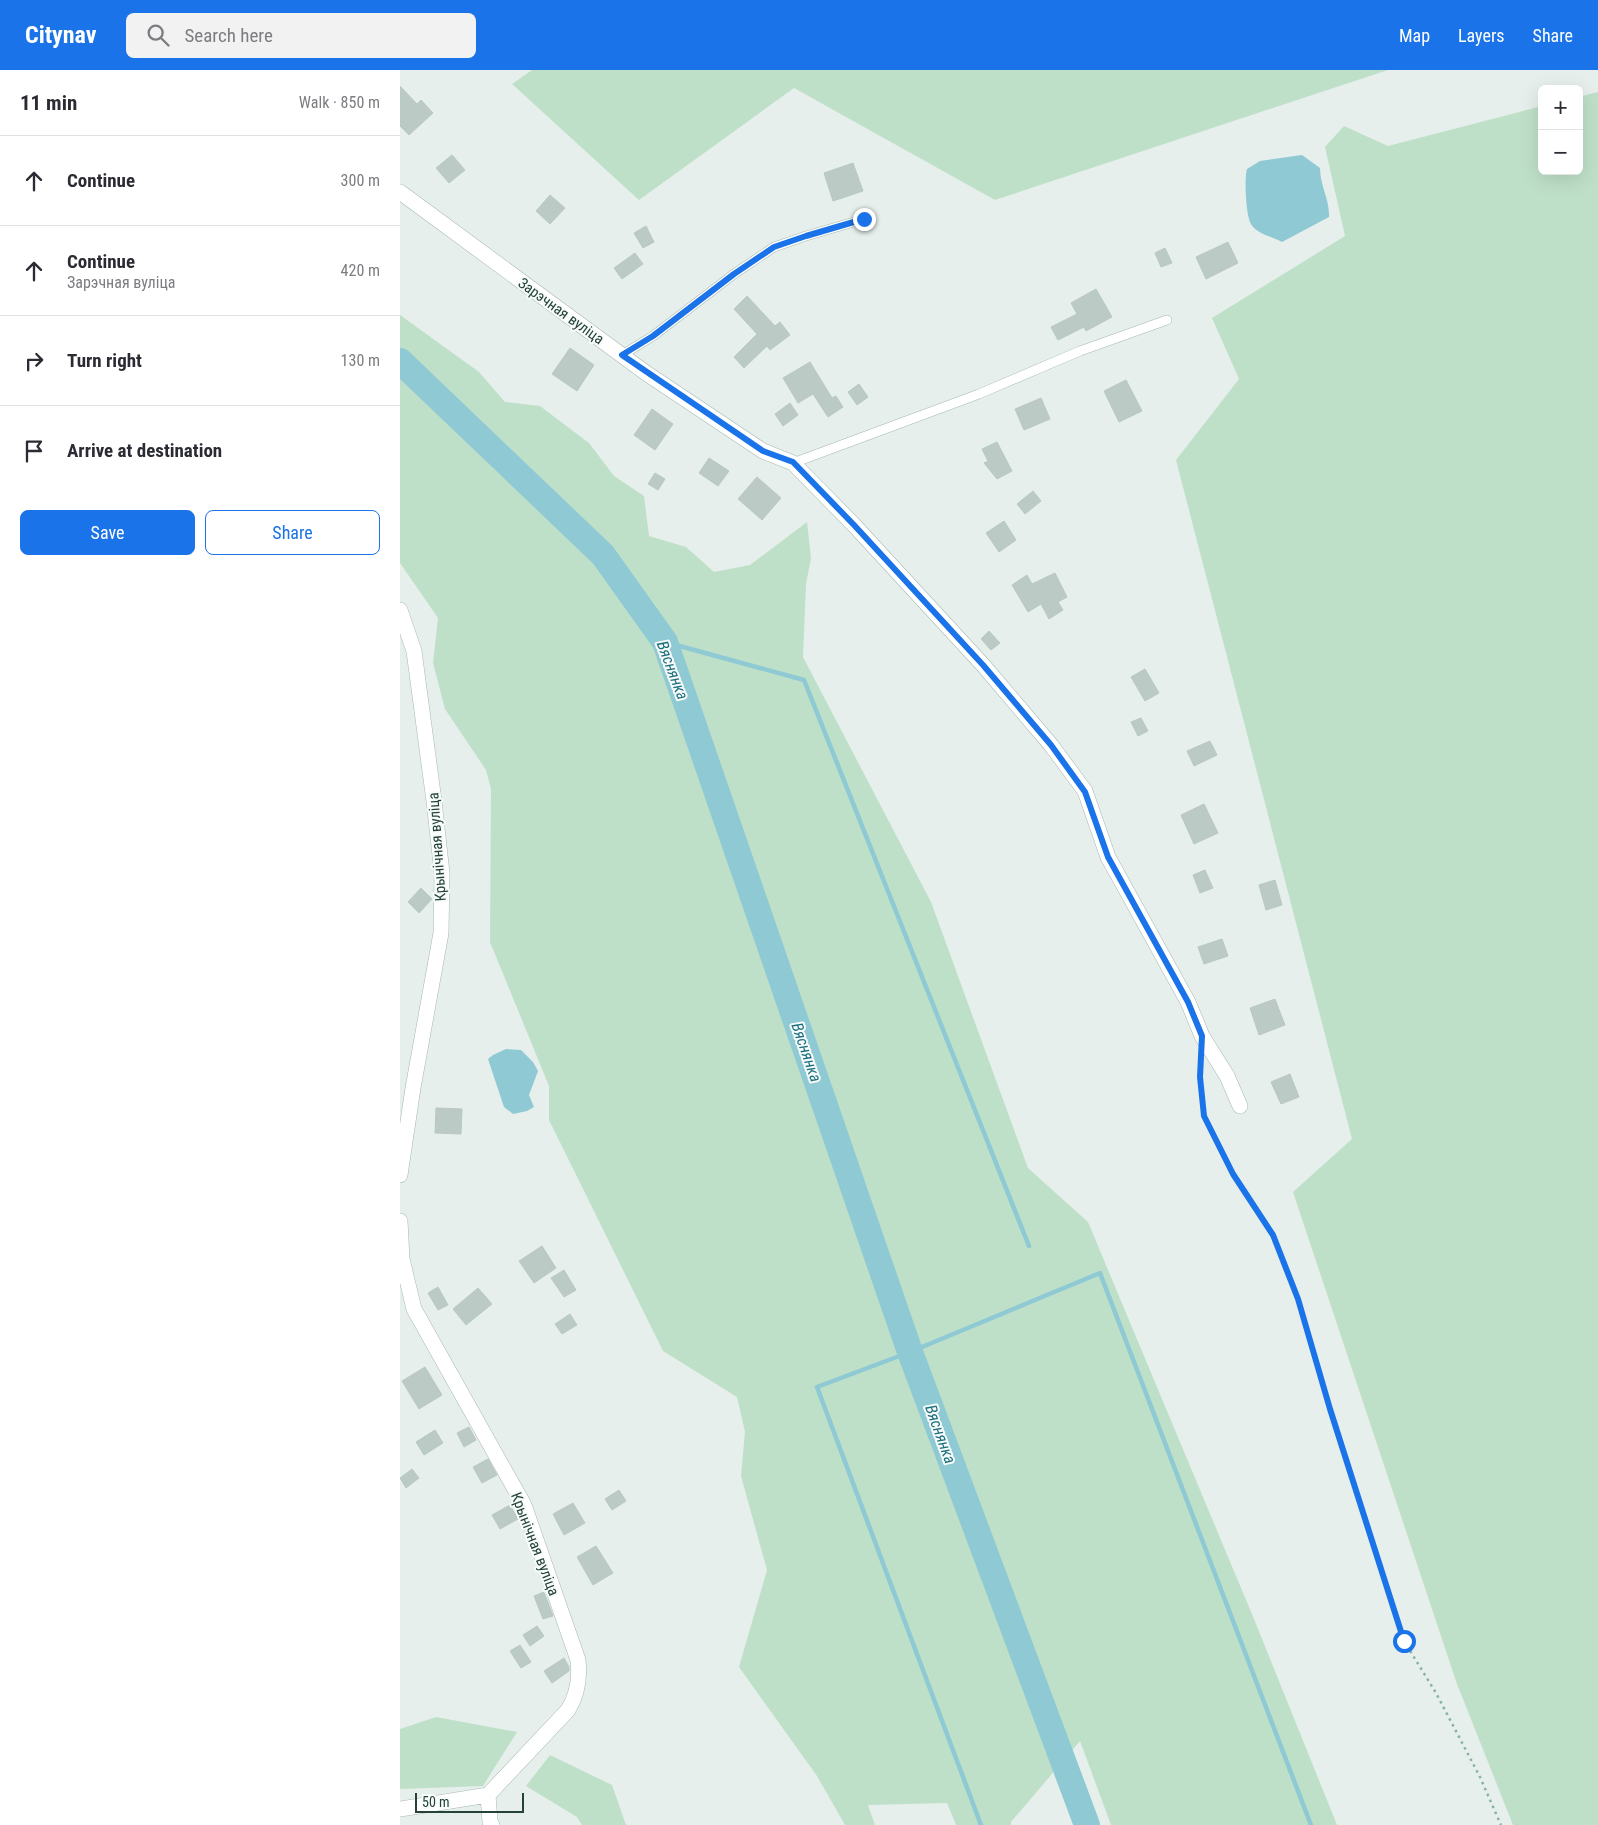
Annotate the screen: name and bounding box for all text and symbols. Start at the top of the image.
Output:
search box [126,13,476,58]
text: Citynav [25,21,96,49]
icon: search [144,21,172,49]
text: Search here [184,24,273,47]
text: Map [1399,25,1430,46]
text: Layers [1458,25,1505,46]
text: Share [1533,25,1573,46]
map controls [1538,85,1583,175]
button: + [1538,85,1583,130]
text: 11 min [20,91,77,115]
text: Walk · 850 m [299,93,380,112]
button: − [1538,130,1583,175]
icon: ahead [20,167,48,195]
text: Continue [67,169,135,192]
text: 300 m [341,171,380,190]
route end [853,208,876,231]
text: Continue [67,250,135,273]
icon: ahead [20,257,48,285]
text: 420 m [341,261,380,280]
text: Зарэчная вуліца [67,273,175,292]
street label: Зарэчная вуліца [515,274,607,348]
icon: right [20,347,48,375]
text: Turn right [67,349,142,372]
text: 130 m [341,351,380,370]
icon: arrive [20,437,48,465]
text: Arrive at destination [67,439,222,462]
button: Save [20,510,195,555]
button: Share [205,510,380,555]
water label: Вяснянка [653,638,692,702]
street label: Крынічная вуліца [424,792,450,902]
water label: Вяснянка [788,1020,825,1084]
water label: Вяснянка [921,1402,960,1466]
street label: Крынічная вуліца [507,1490,563,1598]
route start [1393,1630,1416,1653]
scale bar [415,1790,524,1813]
text: 50 m [422,1794,450,1810]

